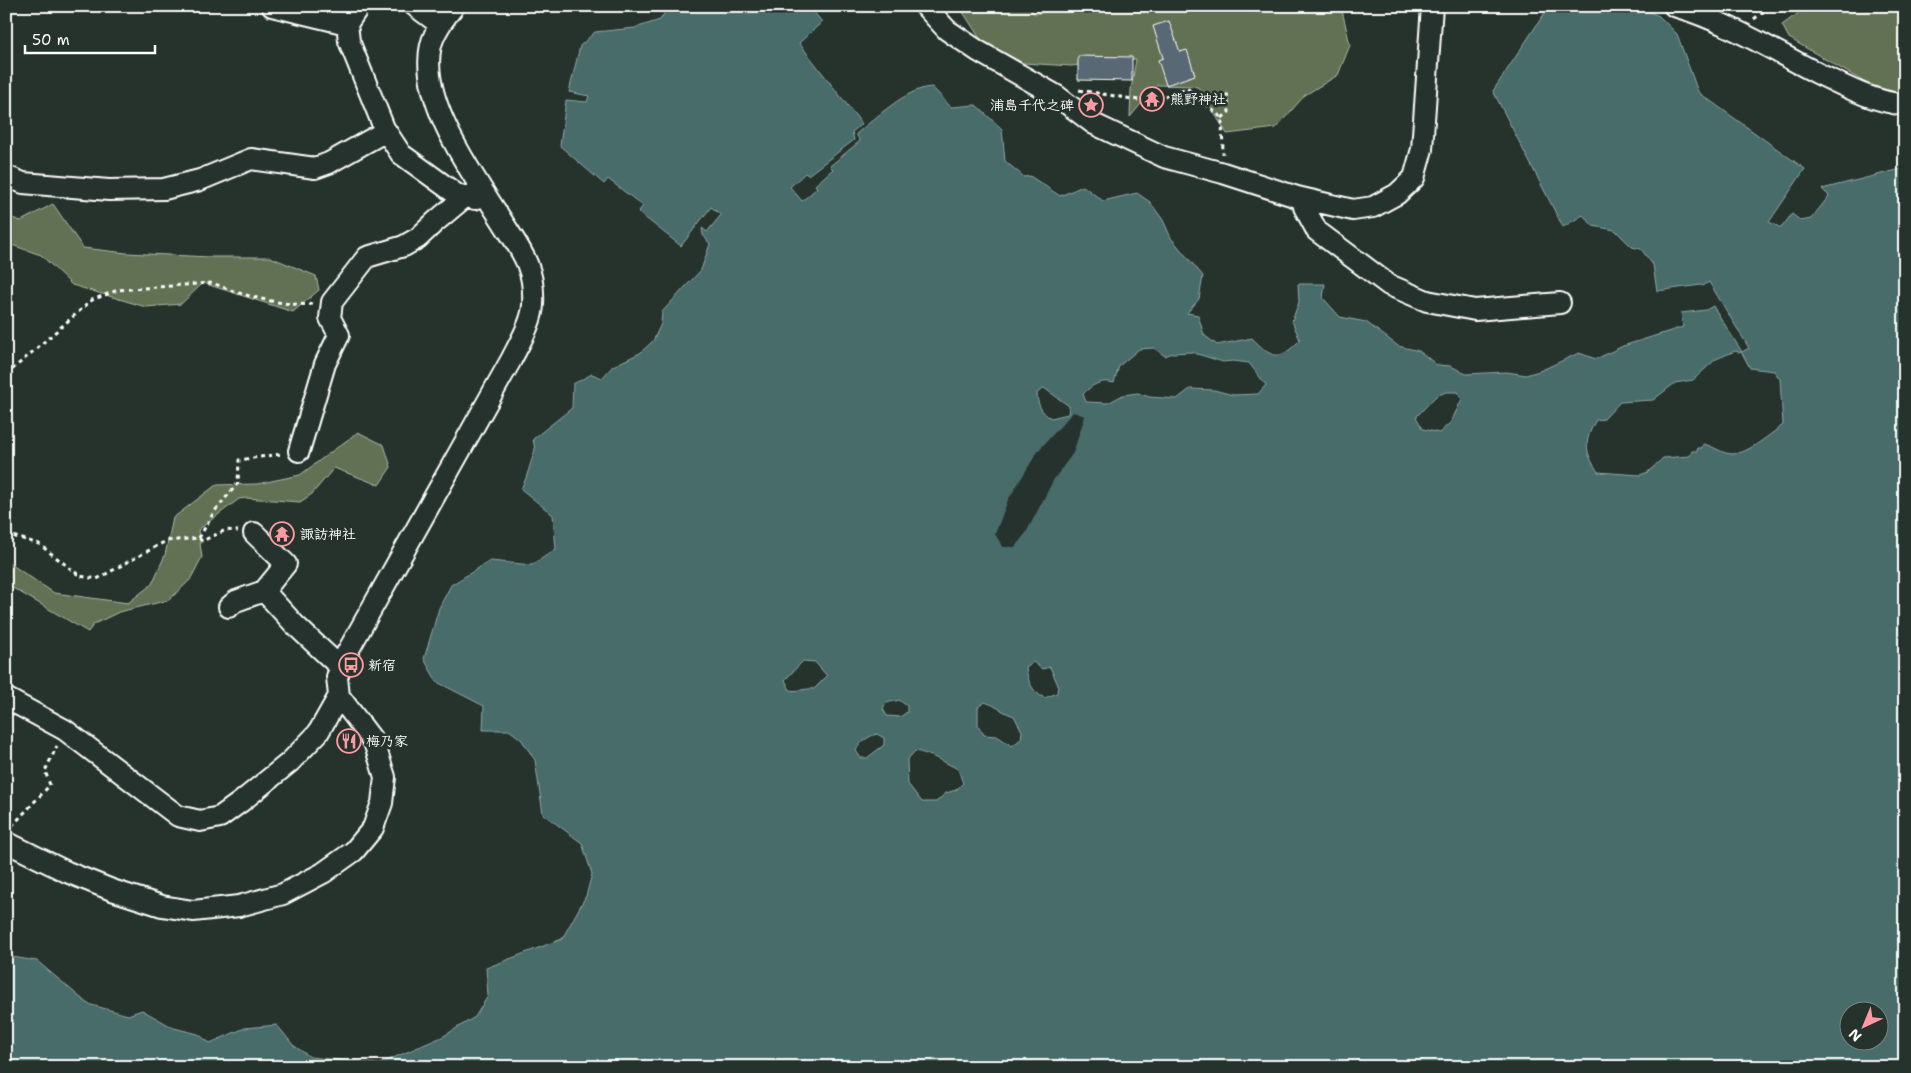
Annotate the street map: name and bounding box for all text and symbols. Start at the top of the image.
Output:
scale bar [25,22,155,54]
text: 50 m [32,30,70,50]
temple icon: 熊野神社 [1139,86,1165,112]
place label: 熊野神社 [1170,90,1226,108]
place icon: 浦島千代之碑 [1078,92,1104,118]
place label: 浦島千代之碑 [990,96,1074,114]
temple icon: 諏訪神社 [269,521,295,547]
place label: 諏訪神社 [300,525,356,543]
bus stop icon: 新宿 [338,652,364,678]
place label: 新宿 [368,656,396,674]
restaurant icon: 梅乃家 [336,728,362,754]
place label: 梅乃家 [366,732,408,750]
north arrow [1838,1000,1888,1050]
text: N [1845,1025,1865,1046]

